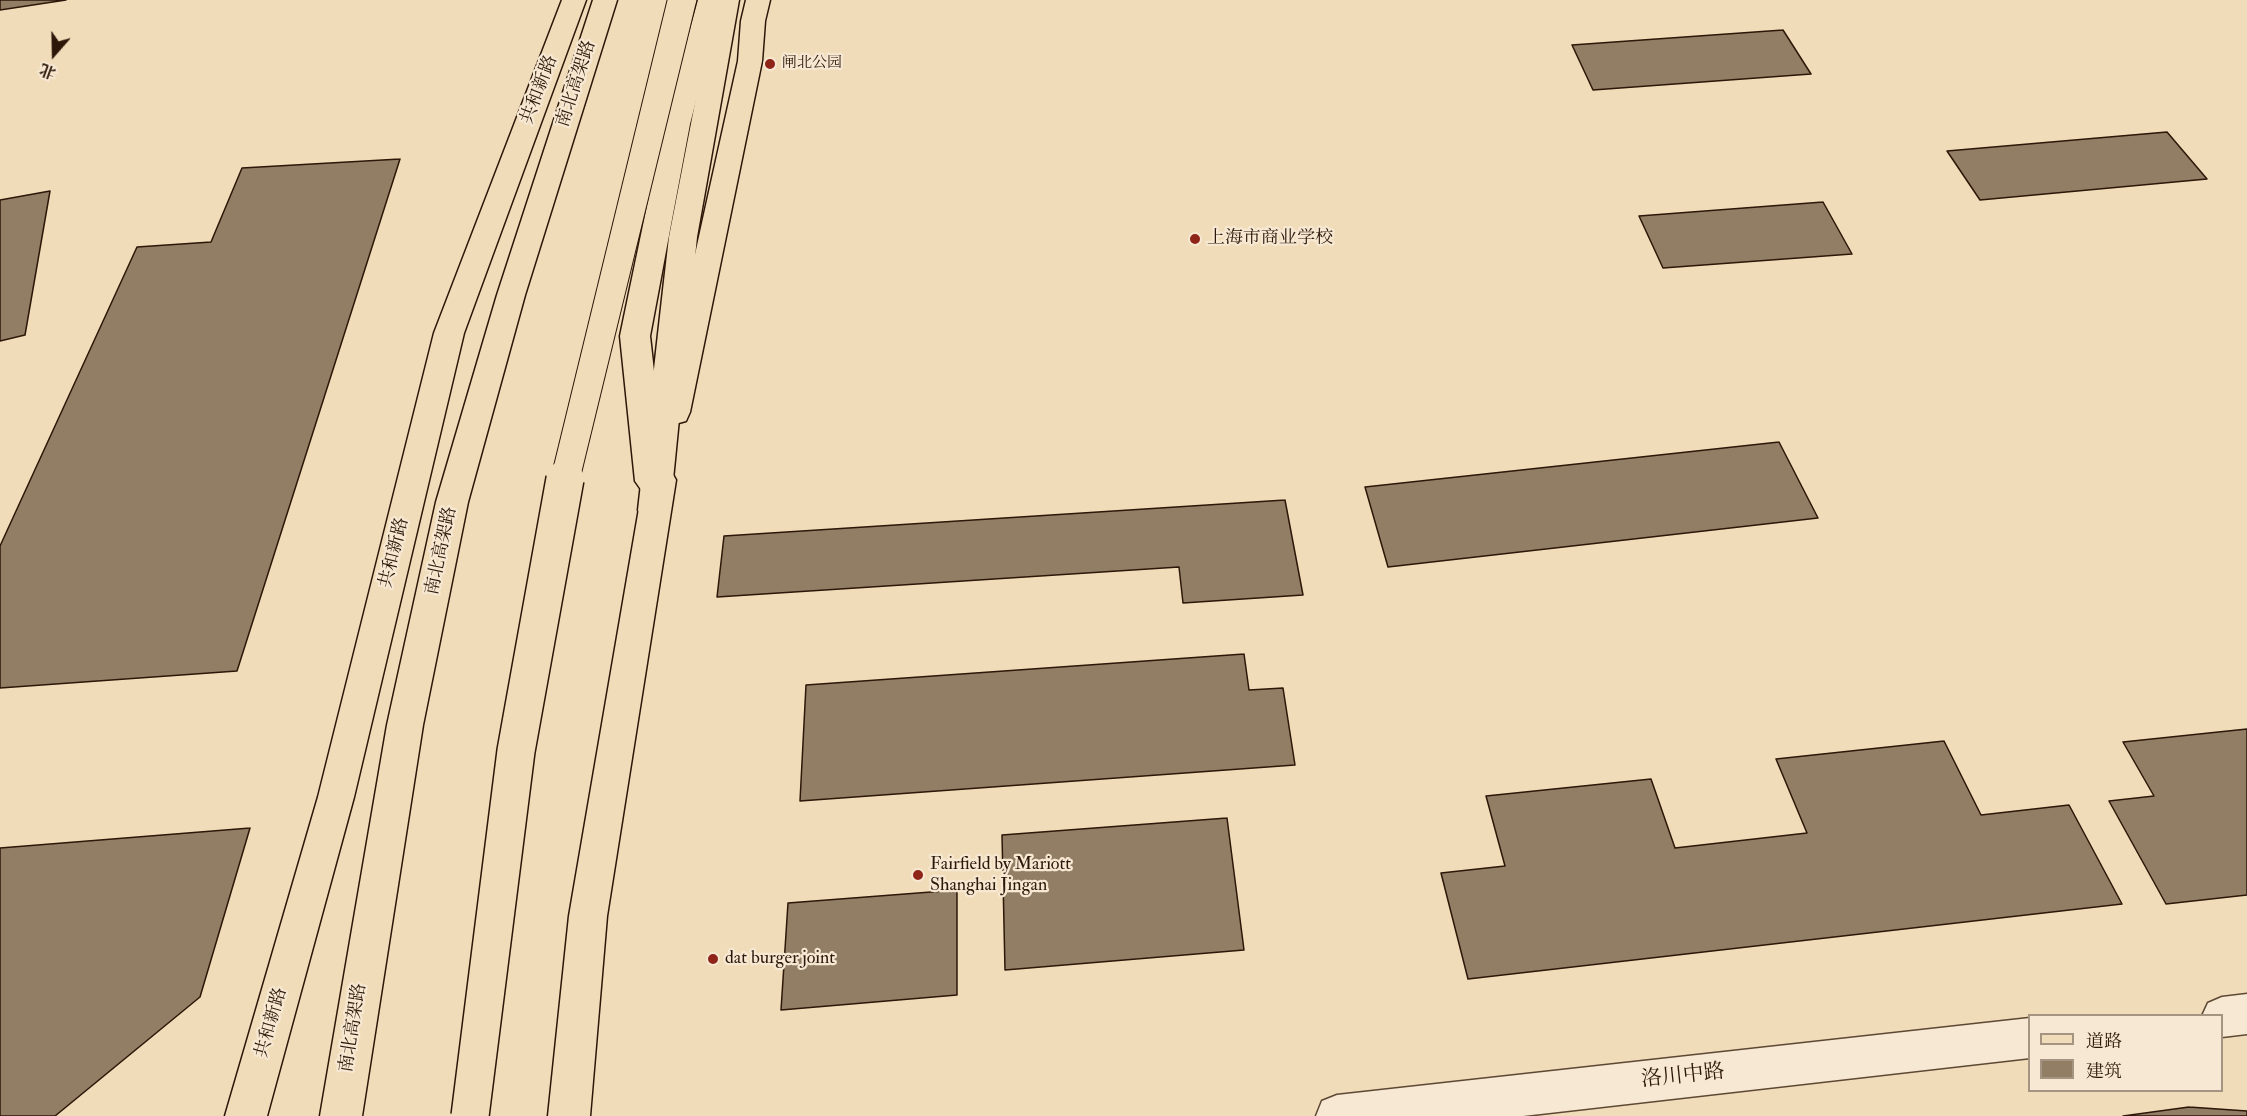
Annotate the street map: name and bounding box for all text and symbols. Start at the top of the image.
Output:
north arrow [24,24,84,84]
street label: 南北高架路 [553,38,601,130]
street label: 共和新路 [517,53,563,127]
place label: 闸北公园 [782,55,842,73]
marker: 闸北公园 [763,57,777,71]
text: 北 [37,59,59,83]
place label: 上海市商业学校 [1207,228,1333,250]
marker: 上海市商业学校 [1188,232,1202,246]
street label: 南北高架路 [422,505,462,597]
street label: 共和新路 [376,515,414,591]
place label: Fairfield by Mariott Shanghai Jingan [930,854,1071,896]
marker: Fairfield by Mariott Shanghai Jingan [911,868,925,882]
place label: dat burger joint [725,948,835,970]
marker: dat burger joint [706,952,720,966]
street label: 南北高架路 [336,982,372,1074]
street label: 共和新路 [252,985,292,1061]
legend [2028,1014,2223,1092]
text: 道路 [2086,1030,2122,1053]
street label: 洛川中路 [1640,1060,1726,1094]
text: 建筑 [2086,1060,2122,1083]

